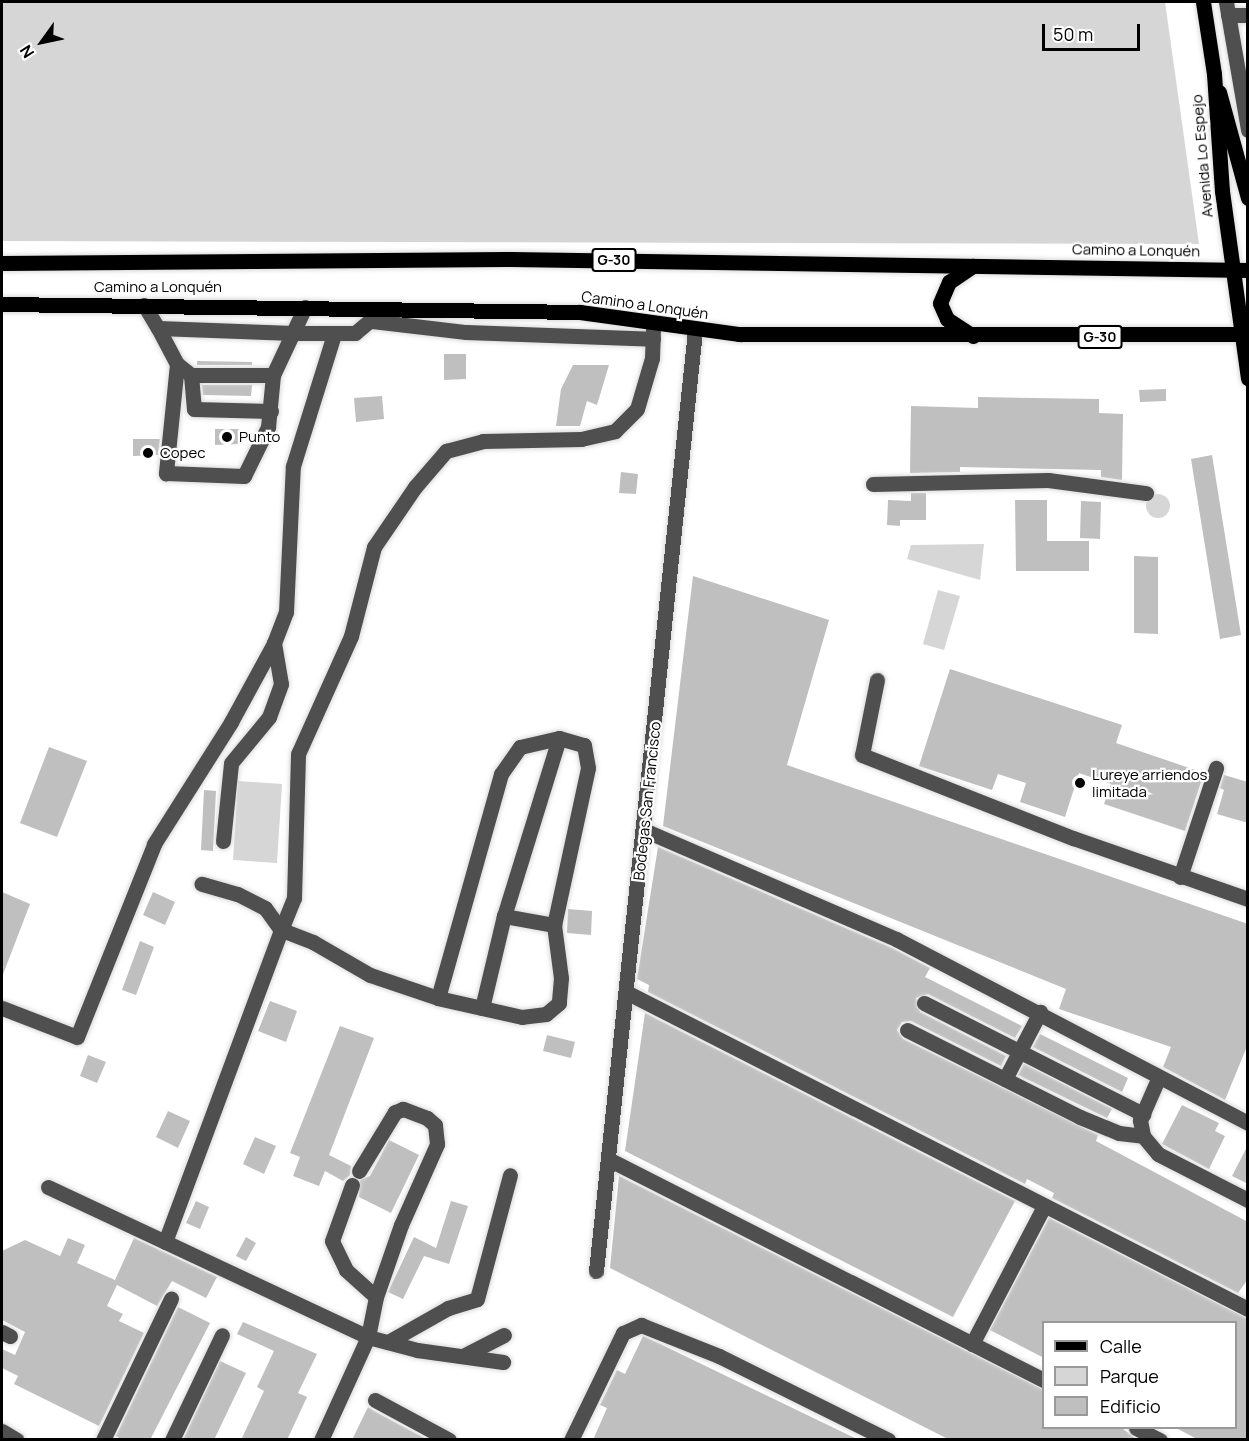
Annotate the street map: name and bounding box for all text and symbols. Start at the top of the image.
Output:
north arrow [12,12,72,72]
scale bar [1045,12,1142,50]
text: 50 m [1053,22,1093,46]
text: N [15,41,39,63]
street label: Avenida Lo Espejo [1188,94,1216,218]
street label: Camino a Lonquén [1072,240,1200,260]
road number: G-30 [592,249,636,271]
street label: Camino a Lonquén [94,278,222,296]
street label: Camino a Lonquén [580,287,710,323]
road number: G-30 [1078,326,1122,348]
place label: Punto [239,428,280,446]
marker: Punto [220,430,234,444]
place label: Copec [160,444,206,462]
marker: Copec [141,446,155,460]
street label: Bodegas San Francisco [630,721,664,881]
place label: Lureye arriendos limitada [1092,765,1207,800]
marker: Lureye arriendos limitada [1073,776,1087,790]
legend [1042,1321,1237,1429]
text: Calle [1100,1334,1142,1358]
text: Parque [1100,1364,1159,1388]
text: Edificio [1100,1394,1161,1418]

